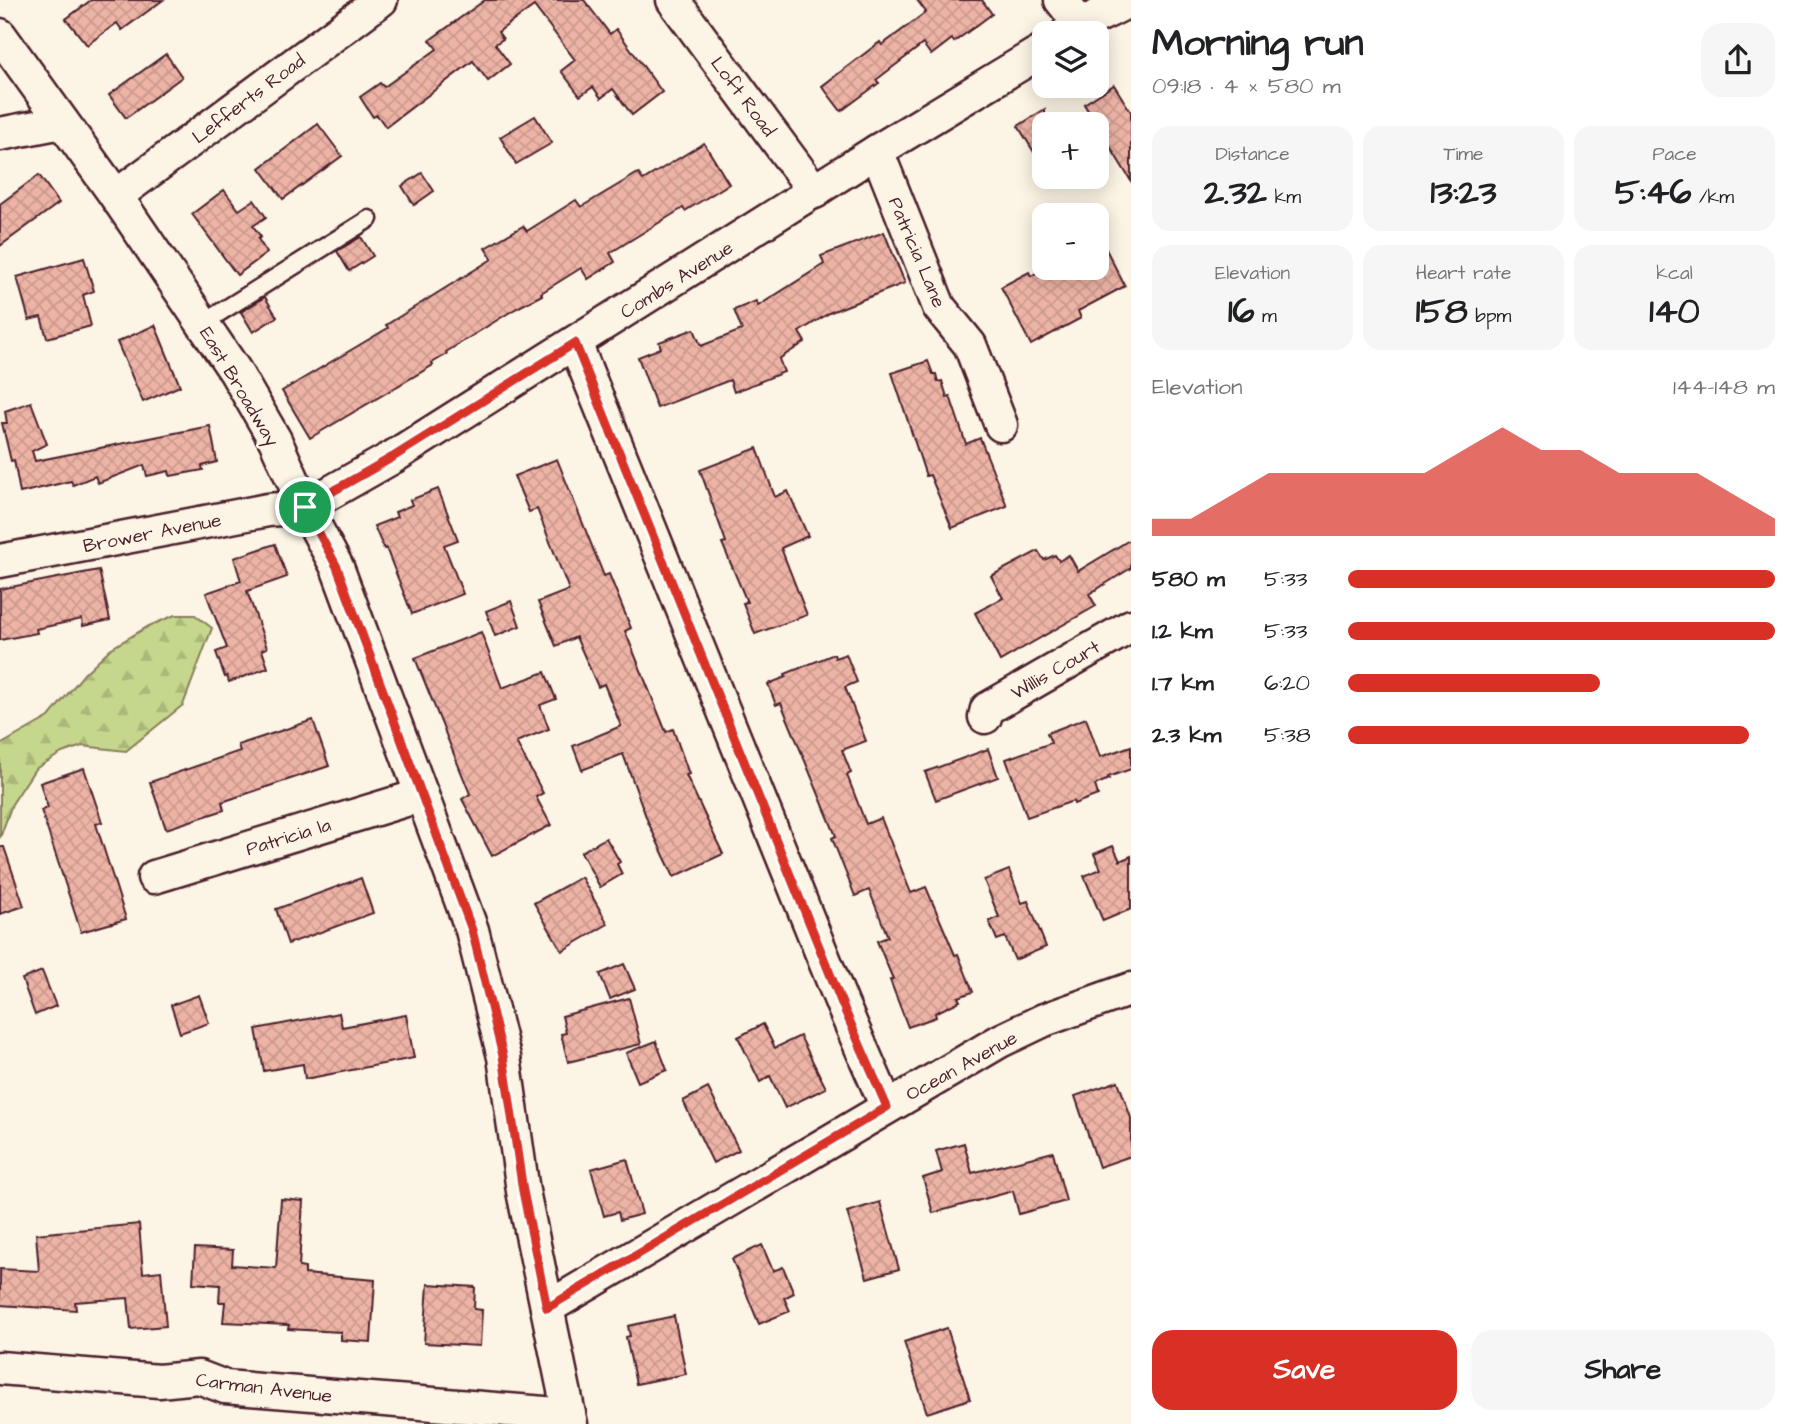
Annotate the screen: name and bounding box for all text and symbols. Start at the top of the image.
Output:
text: Morning run [1152,18,1364,70]
map controls [1032,21,1109,280]
button: layers [1032,21,1109,98]
button: share [1701,23,1775,97]
street label: Lefferts Road [187,48,311,151]
street label: Loft Road [704,51,782,143]
text: 09:18 · 4 × 580 m [1152,70,1341,102]
button: + [1032,112,1109,189]
text: Distance [1216,141,1289,168]
text: Time [1444,141,1483,168]
text: Pace [1652,141,1697,168]
text: 2.32 [1204,168,1267,217]
text: 13:23 [1431,168,1496,217]
text: 5:46 [1615,168,1691,217]
text: km [1267,184,1301,211]
text: /km [1691,184,1734,211]
street label: Patricia Lane [881,193,952,312]
button: − [1032,203,1109,280]
street label: Combs Avenue [615,235,738,326]
text: Elevation [1215,260,1290,287]
text: Heart rate [1416,260,1511,287]
text: kcal [1656,260,1693,287]
text: 16 [1228,287,1255,336]
text: 158 [1416,287,1468,336]
text: 140 [1649,287,1700,336]
text: m [1255,303,1277,330]
text: bpm [1468,303,1511,330]
street label: East Broadway [191,322,285,453]
text: Elevation [1152,371,1243,403]
text: 144–148 m [1673,371,1775,403]
pin [275,477,335,537]
icon: arrive [286,488,324,526]
street label: Brower Avenue [81,507,224,560]
text: 580 m [1152,563,1225,595]
text: 5:33 [1264,563,1308,595]
text: 1.2 km [1152,615,1213,647]
text: 5:33 [1264,615,1308,647]
street label: Willis Court [1006,634,1106,707]
text: 1.7 km [1152,667,1214,699]
text: 6:20 [1264,667,1310,699]
text: 2.3 km [1152,719,1221,751]
text: 5:38 [1264,719,1311,751]
street label: Patricia la [243,812,335,863]
street label: Ocean Avenue [901,1025,1022,1108]
button: Save [1152,1330,1457,1410]
button: Share [1471,1330,1775,1410]
street label: Carman Avenue [194,1367,333,1410]

